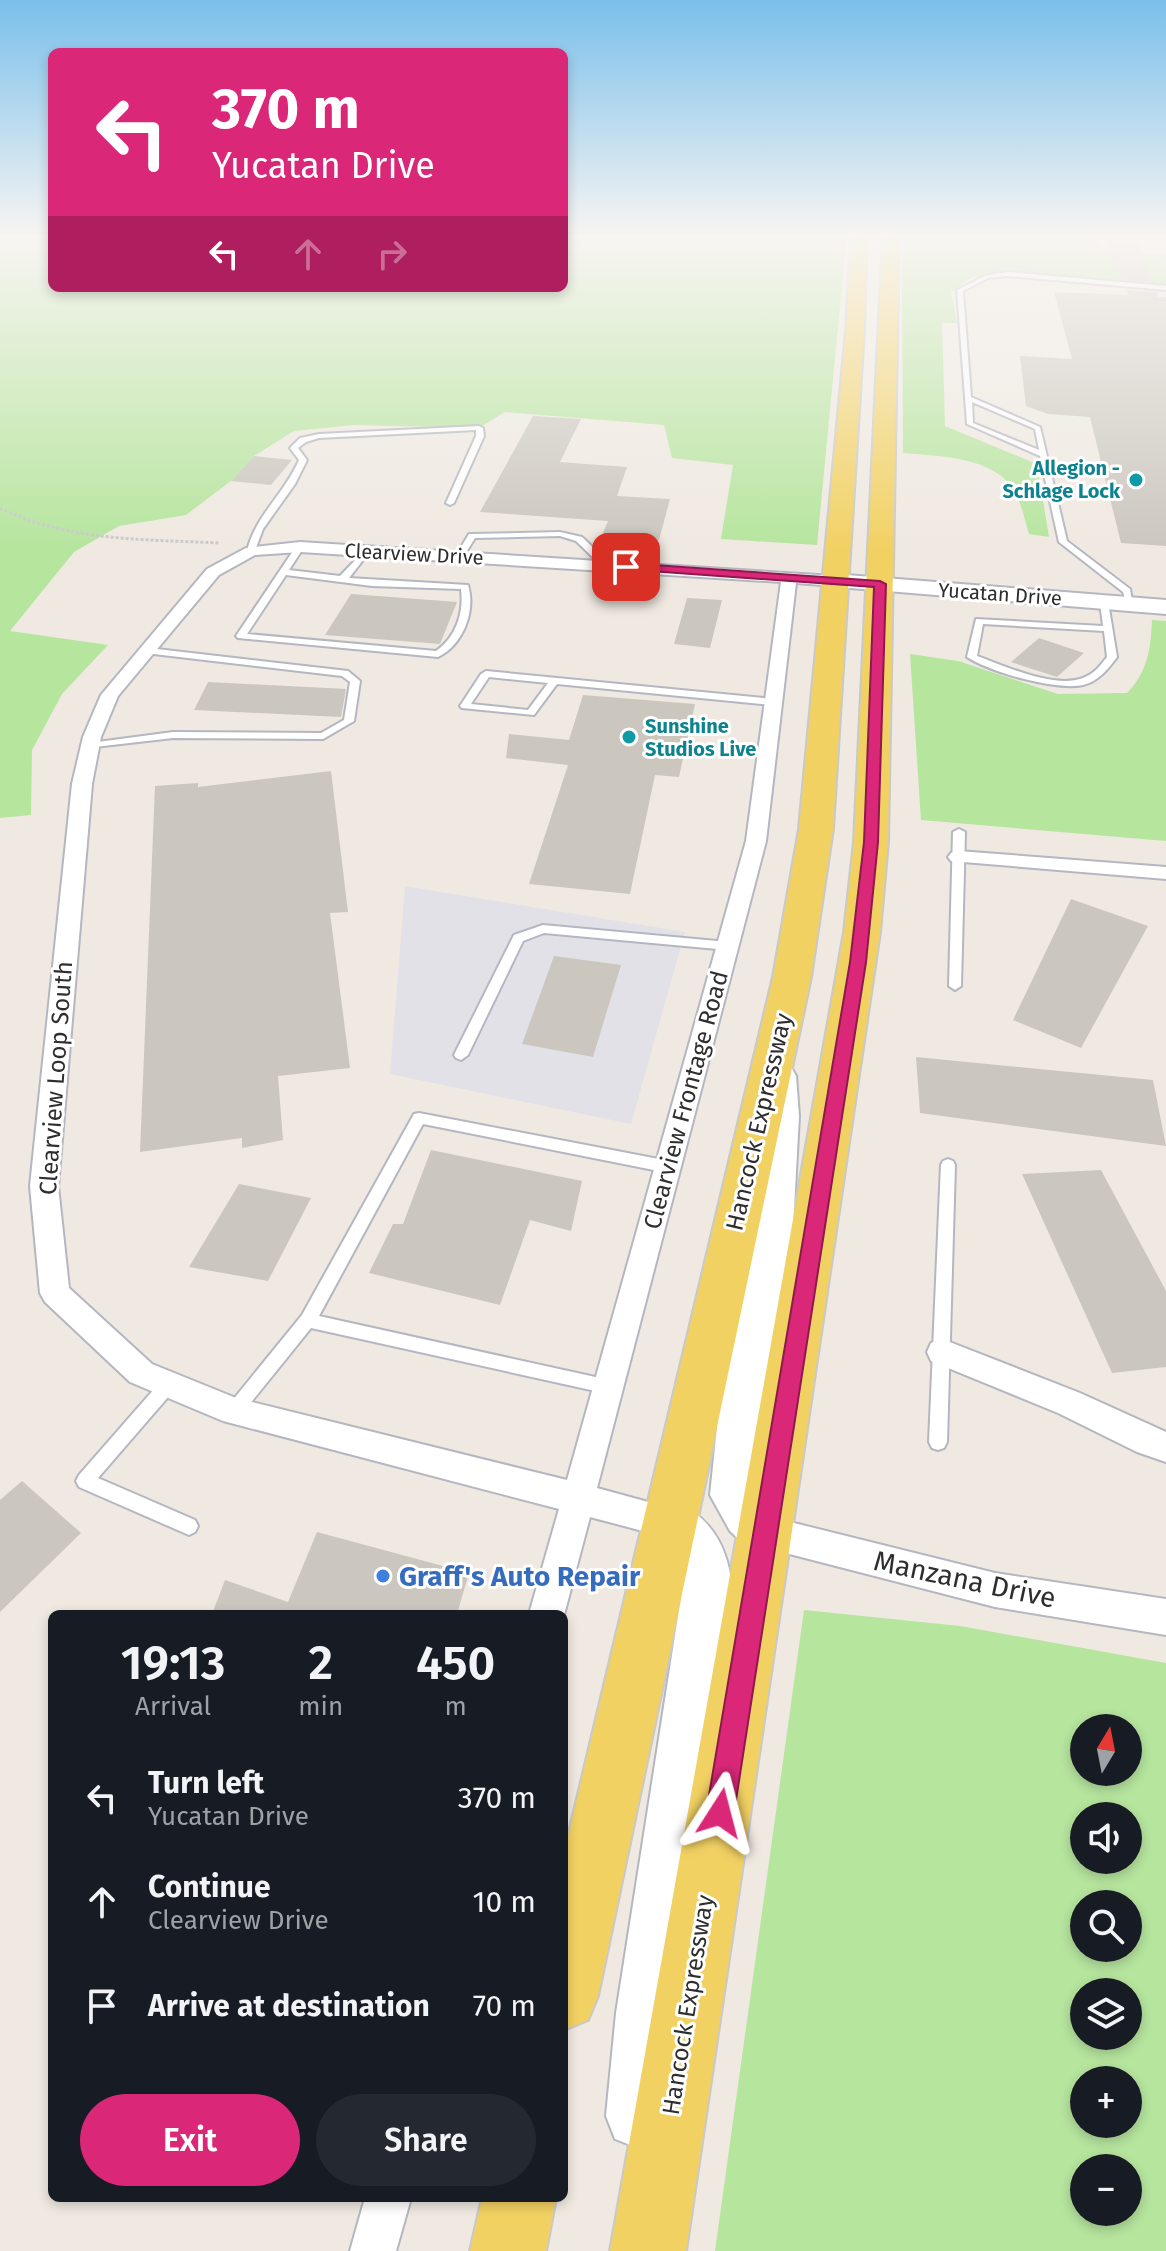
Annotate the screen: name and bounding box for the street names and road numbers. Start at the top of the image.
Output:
street label: Clearview Drive [344,538,484,570]
street label: Yucatan Drive [937,578,1063,610]
street label: Clearview Loop South [34,960,78,1196]
street label: Clearview Frontage Road [638,968,734,1232]
street label: Hancock Expressway [720,1010,798,1233]
street label: Manzana Drive [871,1544,1059,1615]
street label: Hancock Expressway [657,1893,719,2117]

